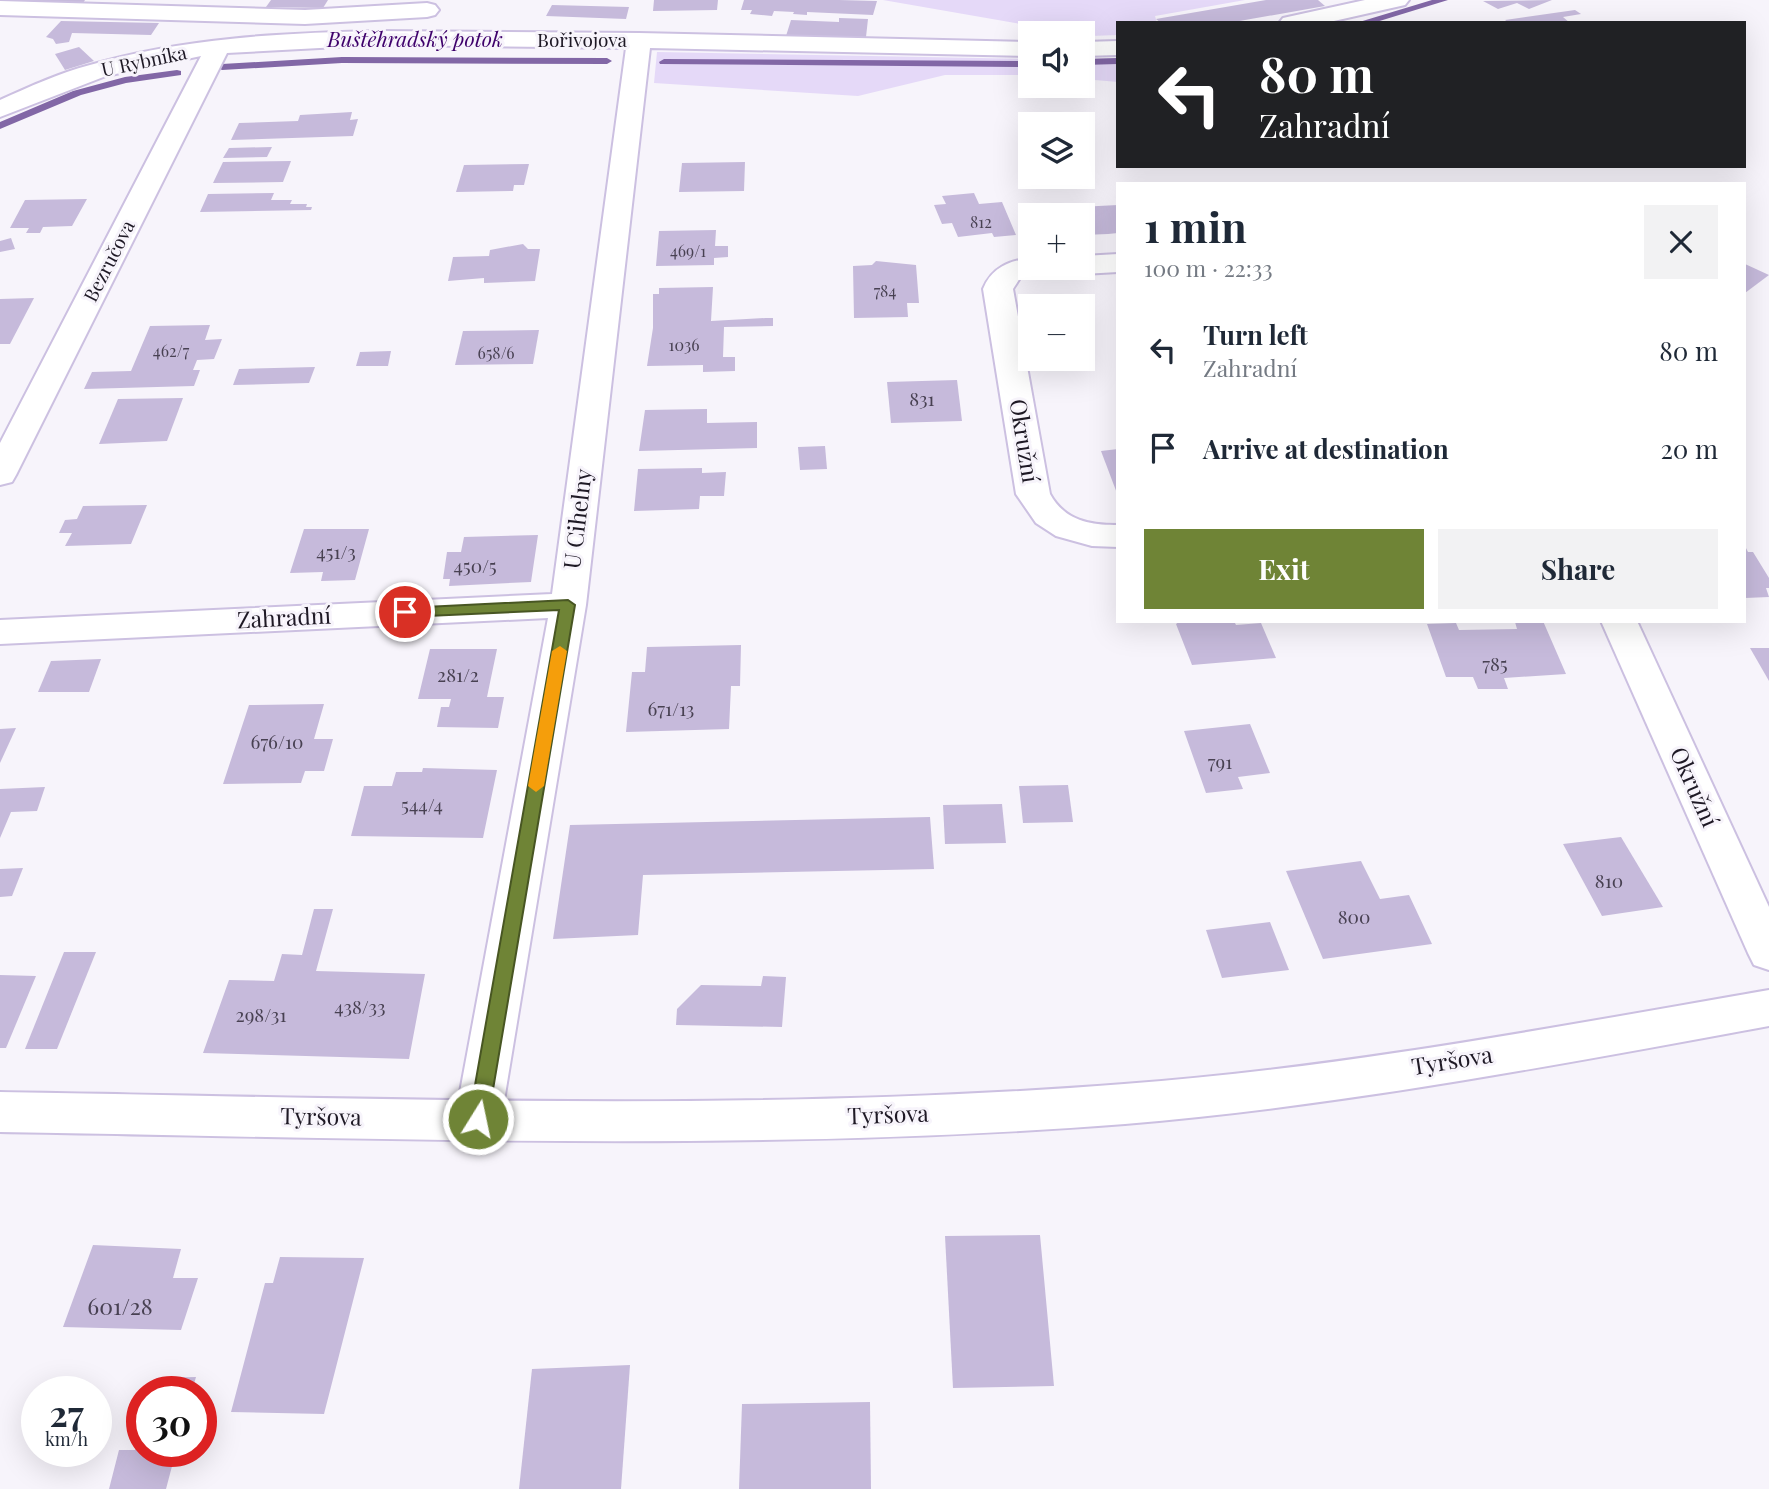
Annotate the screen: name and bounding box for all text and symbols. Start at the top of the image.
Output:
map controls [1018,21,1095,371]
button: sound [1018,21,1095,98]
water label: Buštěhradský potok [326,24,503,52]
street label: Bořivojova [537,26,627,52]
street label: U Rybníka [99,38,189,82]
text: 80 m [1259,40,1374,105]
icon: left [1144,49,1235,140]
text: Zahradní [1259,103,1390,146]
button: layers [1018,112,1095,189]
text: 1 min [1144,198,1247,254]
button: + [1018,203,1095,280]
button: close [1644,205,1718,279]
house number: 812 [970,211,992,232]
street label: Bezručova [77,215,140,306]
house number: 469/1 [670,240,706,261]
text: 100 m · 22:33 [1144,252,1273,283]
house number: 784 [874,280,896,301]
button: − [1018,294,1095,371]
text: Turn left [1203,317,1308,352]
icon: left [1144,331,1182,369]
text: 80 m [1659,333,1718,368]
house number: 1036 [668,334,700,355]
house number: 462/7 [153,340,190,361]
house number: 658/6 [477,342,515,363]
text: Zahradní [1203,352,1297,383]
house number: 831 [909,385,935,411]
street label: Okružní [1004,397,1047,485]
icon: arrive [1144,429,1182,467]
text: Arrive at destination [1203,431,1449,466]
text: 20 m [1660,431,1718,466]
street label: U Cihelny [555,466,598,571]
button: Exit [1144,529,1424,609]
button: Share [1438,529,1718,609]
house number: 451/3 [316,538,356,564]
house number: 450/5 [453,552,497,578]
pin [375,582,435,642]
icon: arrive [386,593,424,631]
street label: Zahradní [236,599,332,634]
house number: 785 [1482,650,1508,676]
house number: 281/2 [437,661,479,687]
house number: 671/13 [648,695,694,721]
house number: 676/10 [251,728,303,754]
street label: Okružní [1664,741,1727,832]
house number: 791 [1208,748,1232,774]
house number: 544/4 [401,791,443,817]
house number: 810 [1595,867,1623,893]
house number: 800 [1338,903,1370,929]
house number: 438/33 [334,993,386,1019]
house number: 298/31 [236,1001,286,1027]
street label: Tyršova [1409,1038,1495,1081]
position arrow [441,1082,515,1156]
street label: Tyršova [847,1097,930,1130]
street label: Tyršova [280,1099,363,1132]
house number: 601/28 [87,1290,153,1321]
speed limit sign: 30 [126,1376,217,1467]
text: 27 [49,1389,84,1436]
text: km/h [45,1427,88,1451]

